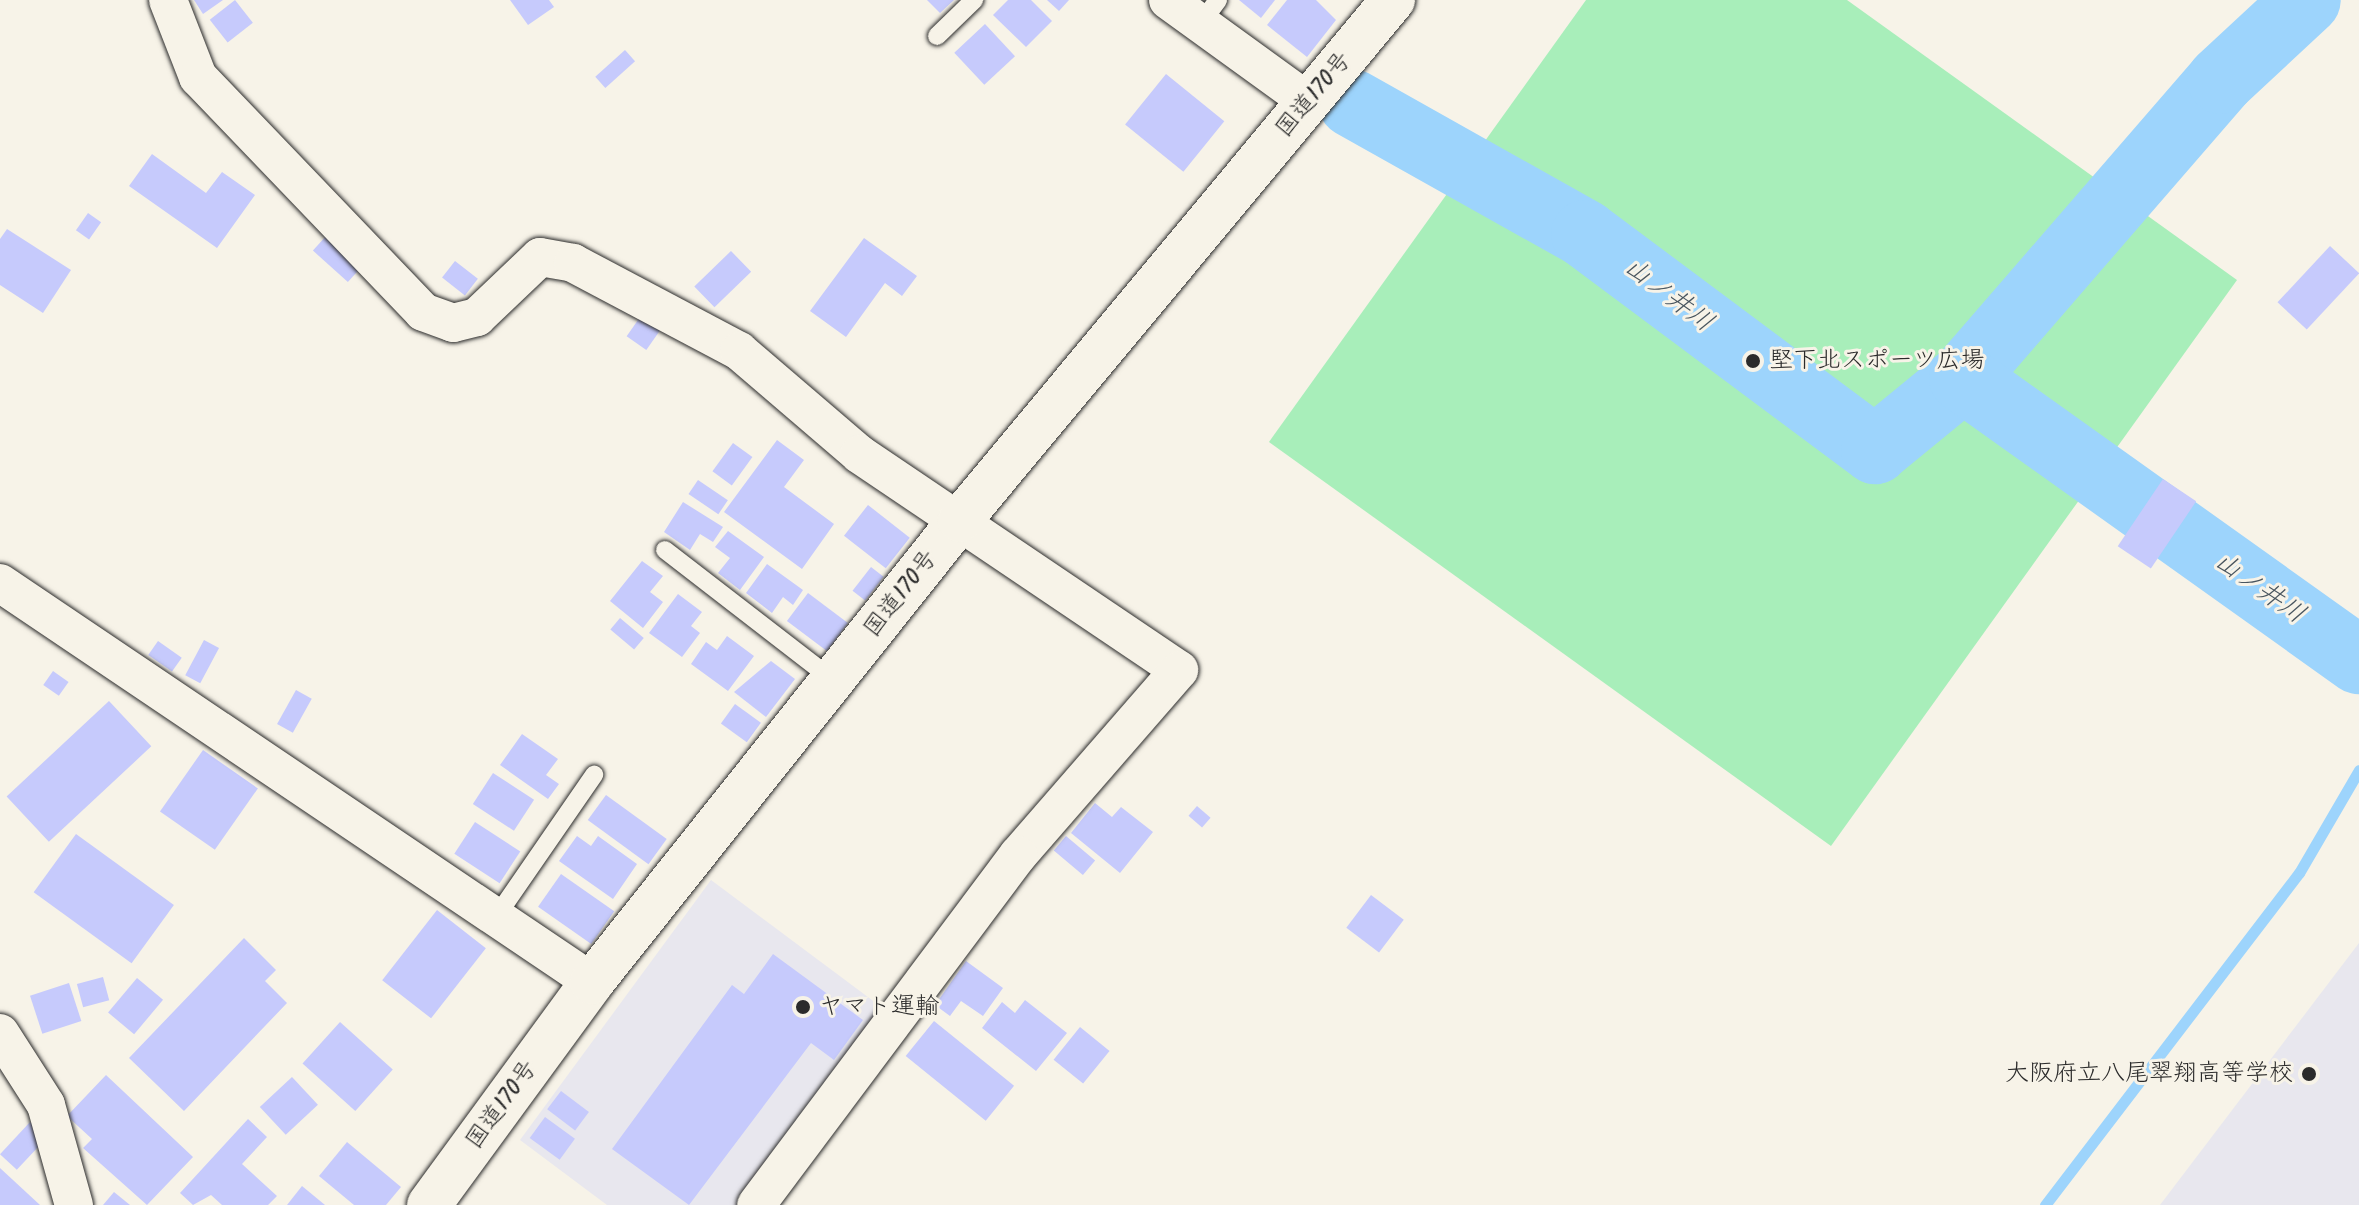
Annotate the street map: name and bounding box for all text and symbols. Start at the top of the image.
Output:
street label: 国道170号 [1270,46,1358,144]
water label: 山ノ井川 [1617,252,1719,340]
place label: 堅下北スポーツ広場 [1769,347,1985,375]
marker: 堅下北スポーツ広場 [1744,352,1762,370]
street label: 国道170号 [858,545,944,643]
water label: 山ノ井川 [2207,546,2311,632]
place label: ヤマト運輸 [819,993,939,1021]
marker: ヤマト運輸 [794,998,812,1016]
street label: 国道170号 [460,1055,544,1155]
place label: 大阪府立八尾翠翔高等学校 [2005,1060,2293,1088]
marker: 大阪府立八尾翠翔高等学校 [2300,1065,2318,1083]

